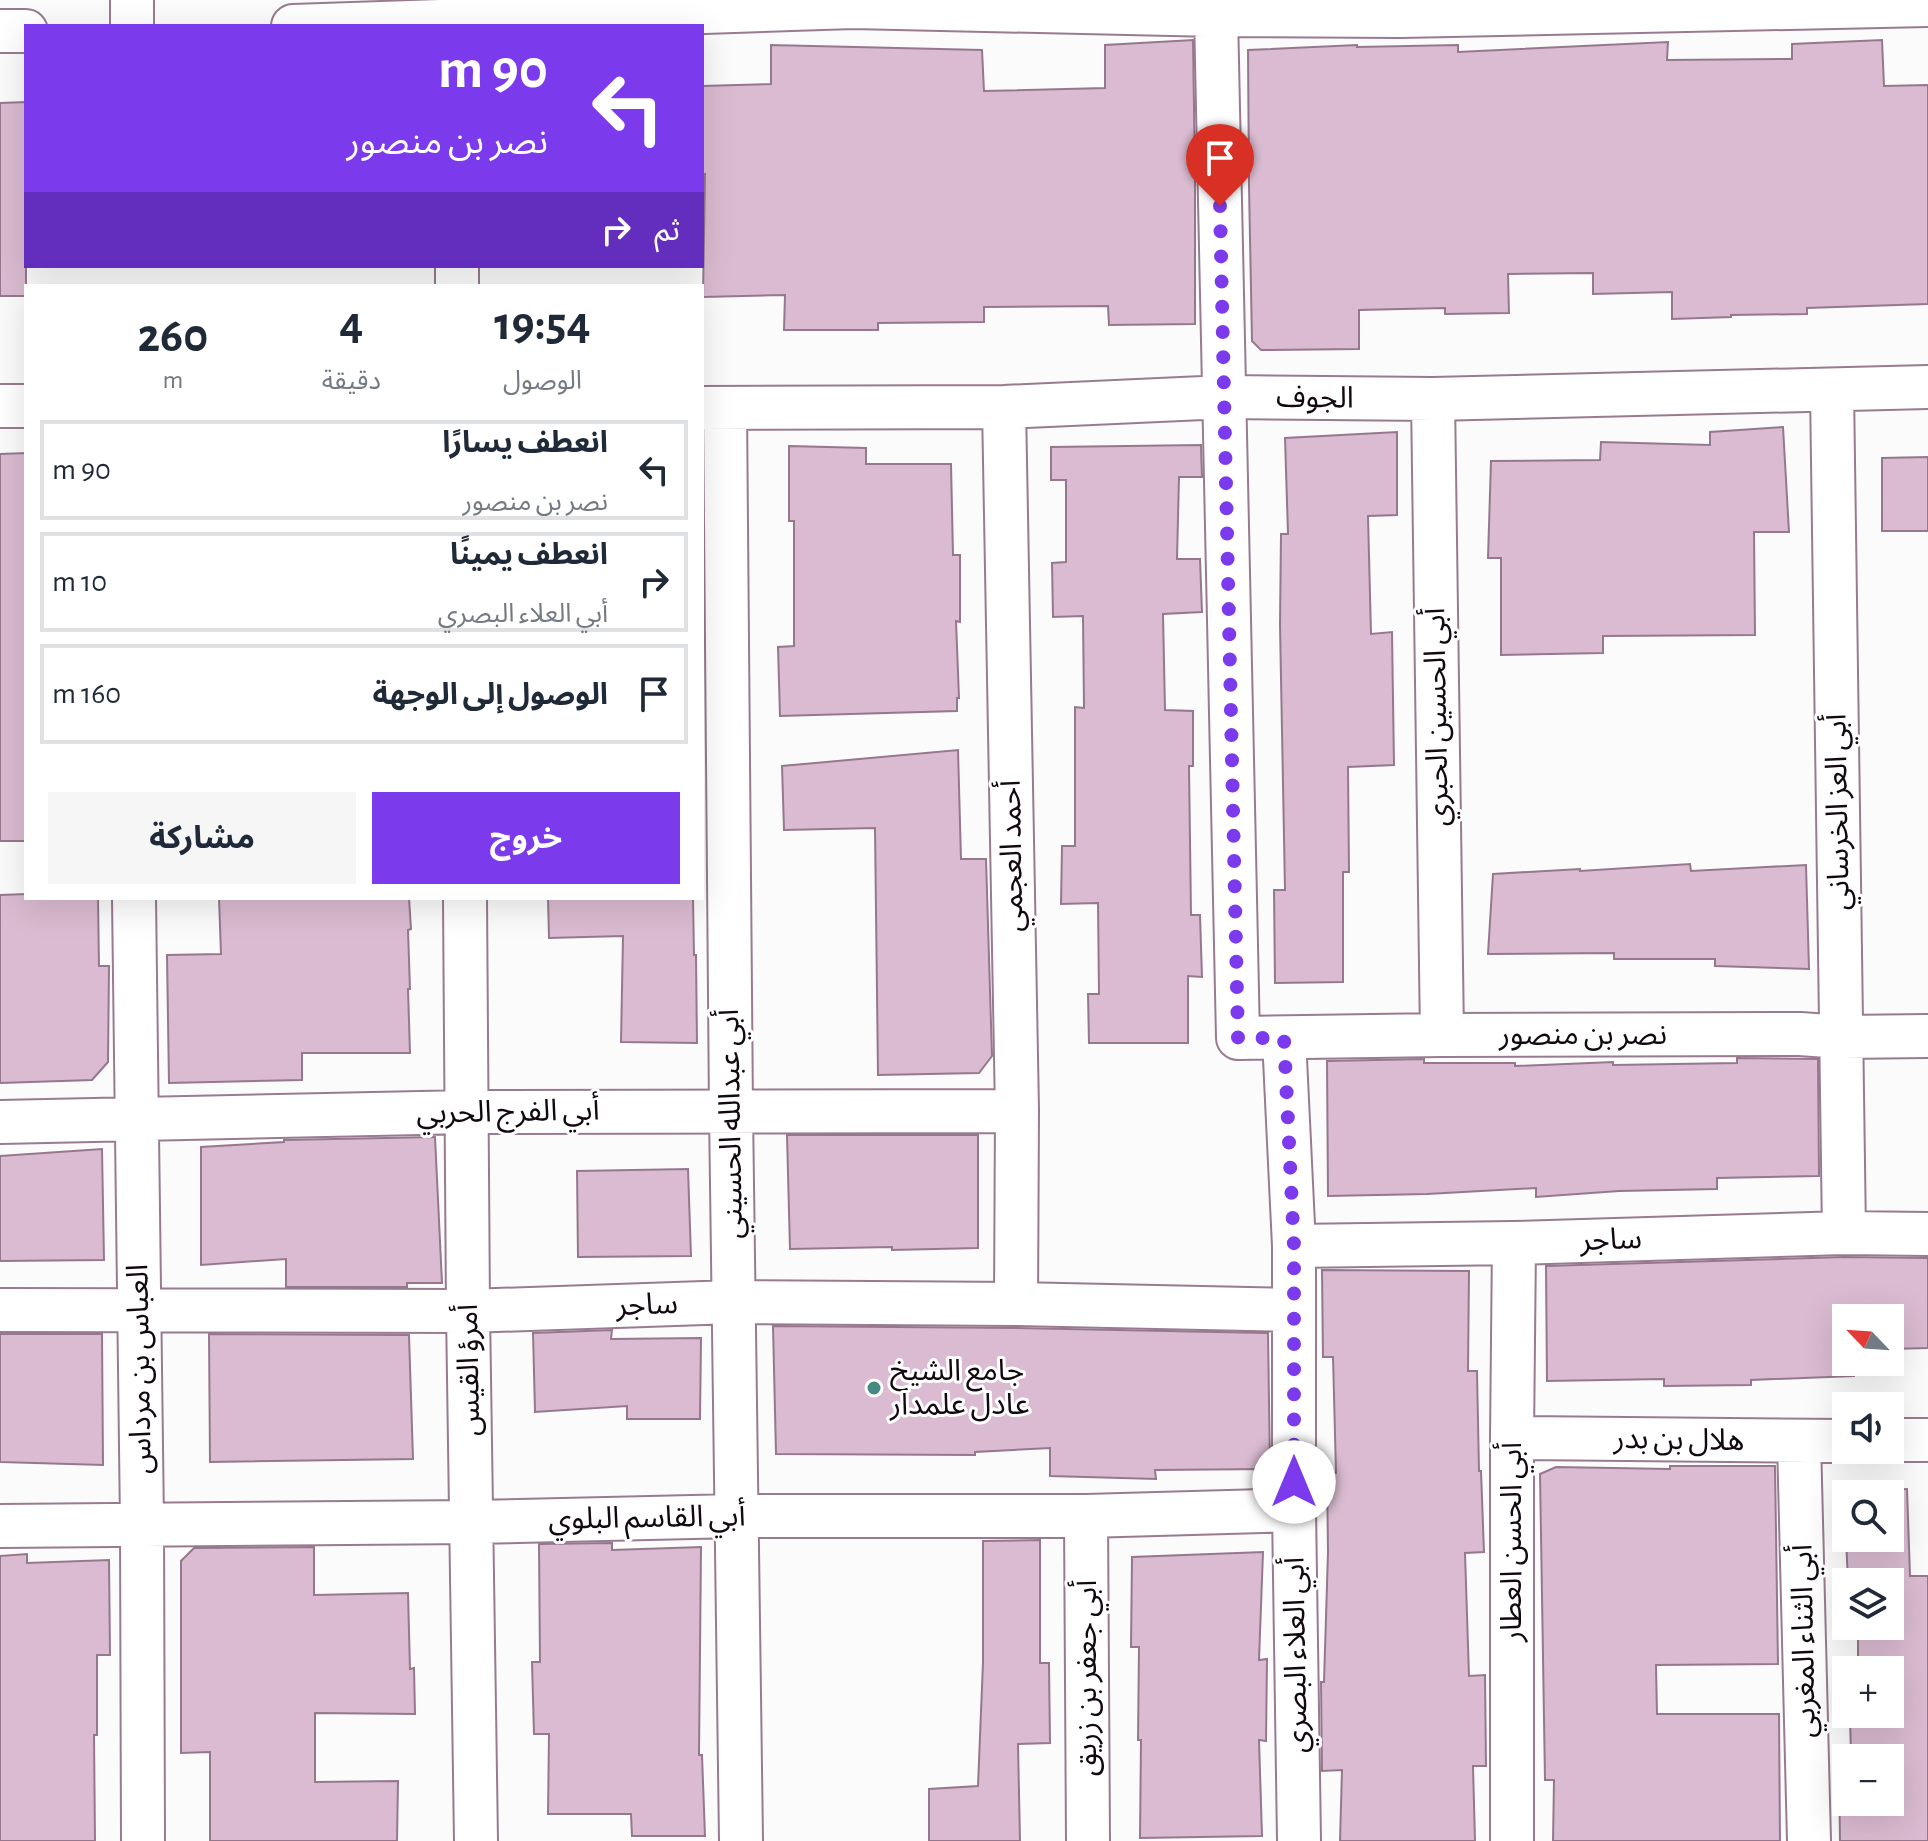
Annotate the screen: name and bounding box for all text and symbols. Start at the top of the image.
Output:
text: 90 m [438,42,548,98]
icon: left [576,56,680,160]
text: نصر بن منصور [346,124,548,160]
pin [1186,124,1254,206]
icon: arrive [1198,136,1242,180]
icon: right [594,208,638,252]
text: ثم [654,216,680,246]
text: 4 [339,301,363,349]
text: 19:54 [494,301,591,349]
text: 260 [137,313,208,361]
text: m [162,367,183,393]
text: دقيقة [322,368,381,394]
text: الوصول [503,368,582,394]
street label: الجوف [1276,382,1354,415]
text: انعطف يسارًا [442,428,608,458]
icon: left [632,448,676,492]
text: 90 m [52,455,111,485]
text: نصر بن منصور [462,489,608,515]
text: انعطف يمينًا [450,540,608,570]
icon: right [632,560,676,604]
text: 10 m [52,567,107,597]
text: أبي العلاء البصري [438,601,608,627]
street label: أبي الحسين الحبري [1415,607,1461,827]
icon: arrive [632,672,676,716]
text: 160 m [52,679,121,709]
text: الوصول إلى الوجهة [372,680,608,710]
street label: أبي العز الخرساني [1817,713,1862,911]
street label: أحمد العجمي [991,780,1035,932]
button: مشاركة [48,792,356,884]
button: خروج [372,792,680,884]
street label: أبي عبدالله الحسيني [709,1009,755,1239]
street label: نصر بن منصور [1498,1020,1667,1051]
street label: أبي الفرج الحربي [416,1091,600,1136]
street label: ساجر [1579,1224,1642,1257]
street label: العباس بن مرداس [123,1264,158,1474]
street label: ساجر [615,1289,678,1322]
street label: أمرؤ القيس [448,1304,486,1436]
north arrow [1832,1304,1904,1376]
map controls [1832,1304,1904,1816]
place label: جامع الشيخ عادل علمدار [889,1356,1029,1422]
marker: جامع الشيخ عادل علمدار [865,1379,883,1397]
button: sound [1832,1392,1904,1464]
street label: هلال بن بدر [1612,1424,1745,1458]
position arrow [1252,1440,1336,1524]
street label: أبي الحسن العطار [1492,1442,1534,1643]
button: search [1832,1480,1904,1552]
street label: أبي القاسم البلوي [548,1497,746,1542]
street label: أبي الثناء المغربي [1783,1544,1828,1738]
street label: أبي العلاء البصري [1275,1556,1320,1754]
button: layers [1832,1568,1904,1640]
street label: أبي جعفر بن زريق [1067,1580,1109,1776]
button: + [1832,1656,1904,1728]
button: − [1832,1744,1904,1816]

